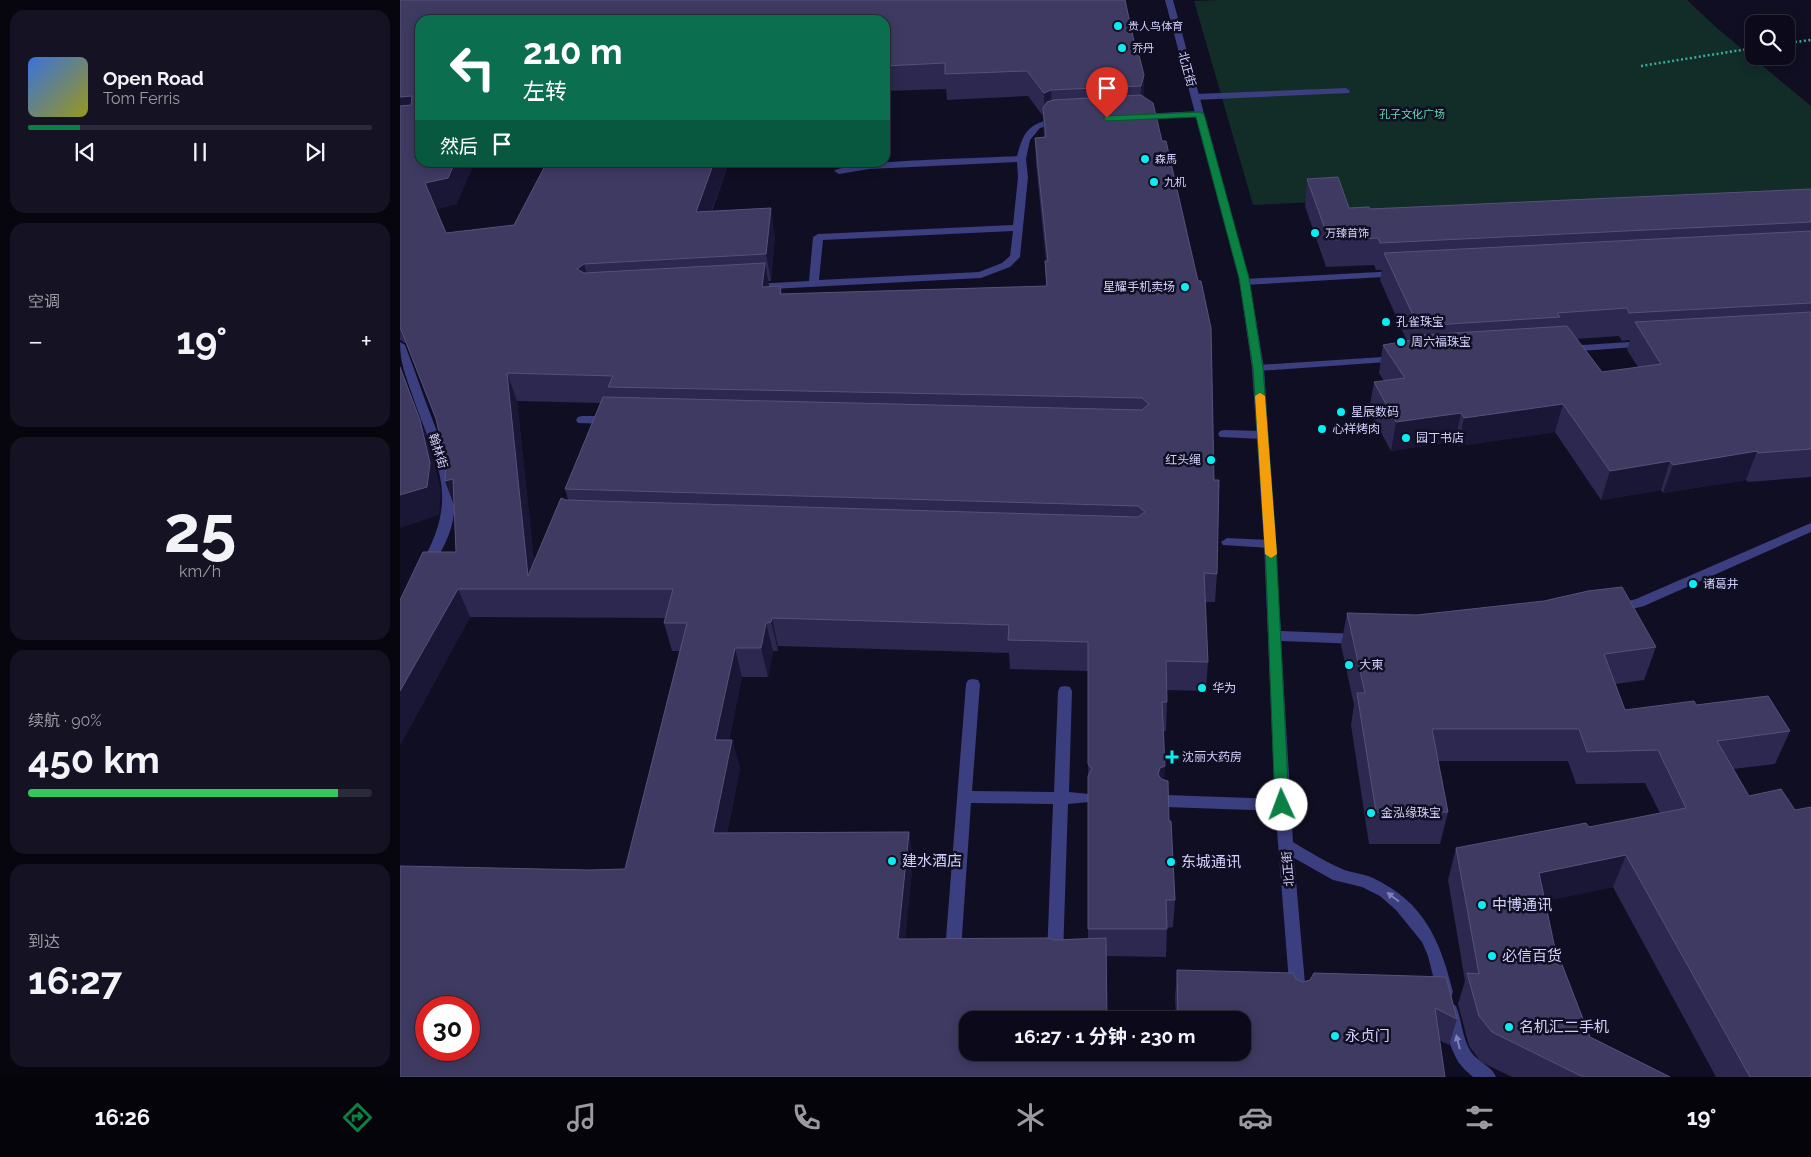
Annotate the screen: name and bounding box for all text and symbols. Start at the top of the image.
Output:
map controls [1745,15,1795,65]
button: search [1745,15,1795,65]
marker: 贵人鸟体育 [1112,20,1124,32]
place label: 贵人鸟体育 [1128,20,1183,33]
text: 210 m [523,31,623,72]
icon: left [440,35,505,100]
marker: 乔丹 [1116,42,1128,54]
place label: 乔丹 [1132,42,1154,55]
street label: 北正街 [1176,50,1198,88]
text: Open Road [103,67,204,89]
pin [1086,67,1128,118]
icon: arrive [1093,74,1121,102]
text: 左转 [523,78,567,104]
text: Tom Ferris [103,89,180,108]
park label: 孔子文化广场 [1379,108,1445,121]
icon: arrive [488,130,516,158]
text: 然后 [440,135,478,157]
icon: previous [71,138,99,166]
icon: pause [186,138,214,166]
icon: next [301,138,329,166]
marker: 森馬 [1139,153,1151,165]
place label: 森馬 [1155,153,1177,166]
marker: 九机 [1148,176,1160,188]
place label: 九机 [1164,176,1186,189]
marker: 万臻首饰 [1309,227,1321,239]
place label: 万臻首饰 [1325,227,1369,240]
place label: 星耀手机卖场 [1103,280,1175,294]
marker: 星耀手机卖场 [1179,281,1191,293]
text: 空调 [28,292,60,311]
place label: 孔雀珠宝 [1396,315,1444,329]
marker: 孔雀珠宝 [1380,316,1392,328]
text: 19° [176,318,227,363]
text: − [28,325,43,358]
text: + [360,325,372,358]
place label: 周六福珠宝 [1411,335,1471,349]
marker: 周六福珠宝 [1395,336,1407,348]
place label: 星辰数码 [1351,405,1399,419]
marker: 星辰数码 [1335,406,1347,418]
place label: 心祥烤肉 [1332,422,1380,436]
marker: 心祥烤肉 [1316,423,1328,435]
place label: 园丁书店 [1416,431,1464,445]
street label: 翰林街 [426,432,450,470]
marker: 园丁书店 [1400,432,1412,444]
place label: 红头绳 [1165,453,1201,467]
marker: 红头绳 [1205,454,1217,466]
text: 25 [164,491,236,567]
text: km/h [179,562,221,581]
place label: 诸葛井 [1703,577,1739,591]
marker: 诸葛井 [1687,578,1699,590]
place label: 大東 [1359,658,1383,672]
marker: 大東 [1343,659,1355,671]
place label: 华为 [1212,681,1236,695]
marker: 华为 [1196,682,1208,694]
text: 续航 · 90% [28,711,102,730]
text: 450 km [28,737,160,782]
place label: 沈丽大药房 [1182,750,1242,764]
marker: 沈丽大药房 [1166,751,1178,763]
position arrow [1255,778,1307,830]
place label: 金泓缘珠宝 [1381,806,1441,820]
marker: 金泓缘珠宝 [1365,807,1377,819]
street label: 北正街 [1279,850,1297,888]
place label: 建水酒店 [902,852,962,870]
place label: 东城通讯 [1181,853,1241,871]
marker: 建水酒店 [886,855,898,867]
marker: 东城通讯 [1165,856,1177,868]
one-way arrow [1387,892,1400,903]
place label: 中博通讯 [1492,896,1552,914]
marker: 中博通讯 [1476,899,1488,911]
text: 到达 [28,932,60,951]
place label: 必信百货 [1502,947,1562,965]
marker: 必信百货 [1486,950,1498,962]
text: 16:27 [28,958,122,1003]
speed limit sign: 30 [415,996,480,1061]
place label: 名机汇二手机 [1519,1018,1609,1036]
marker: 名机汇二手机 [1503,1021,1515,1033]
text: 16:27 · 1 分钟 · 230 m [1015,1025,1195,1047]
place label: 永贞门 [1345,1027,1390,1045]
marker: 永贞门 [1329,1030,1341,1042]
one-way arrow [1453,1034,1461,1049]
icon: directions [340,1100,375,1135]
icon: music [564,1100,599,1135]
icon: phone [789,1100,824,1135]
icon: climate [1013,1100,1048,1135]
icon: car [1238,1100,1273,1135]
icon: filters [1462,1100,1497,1135]
text: 16:26 [95,1104,150,1130]
text: 19° [1687,1104,1716,1130]

